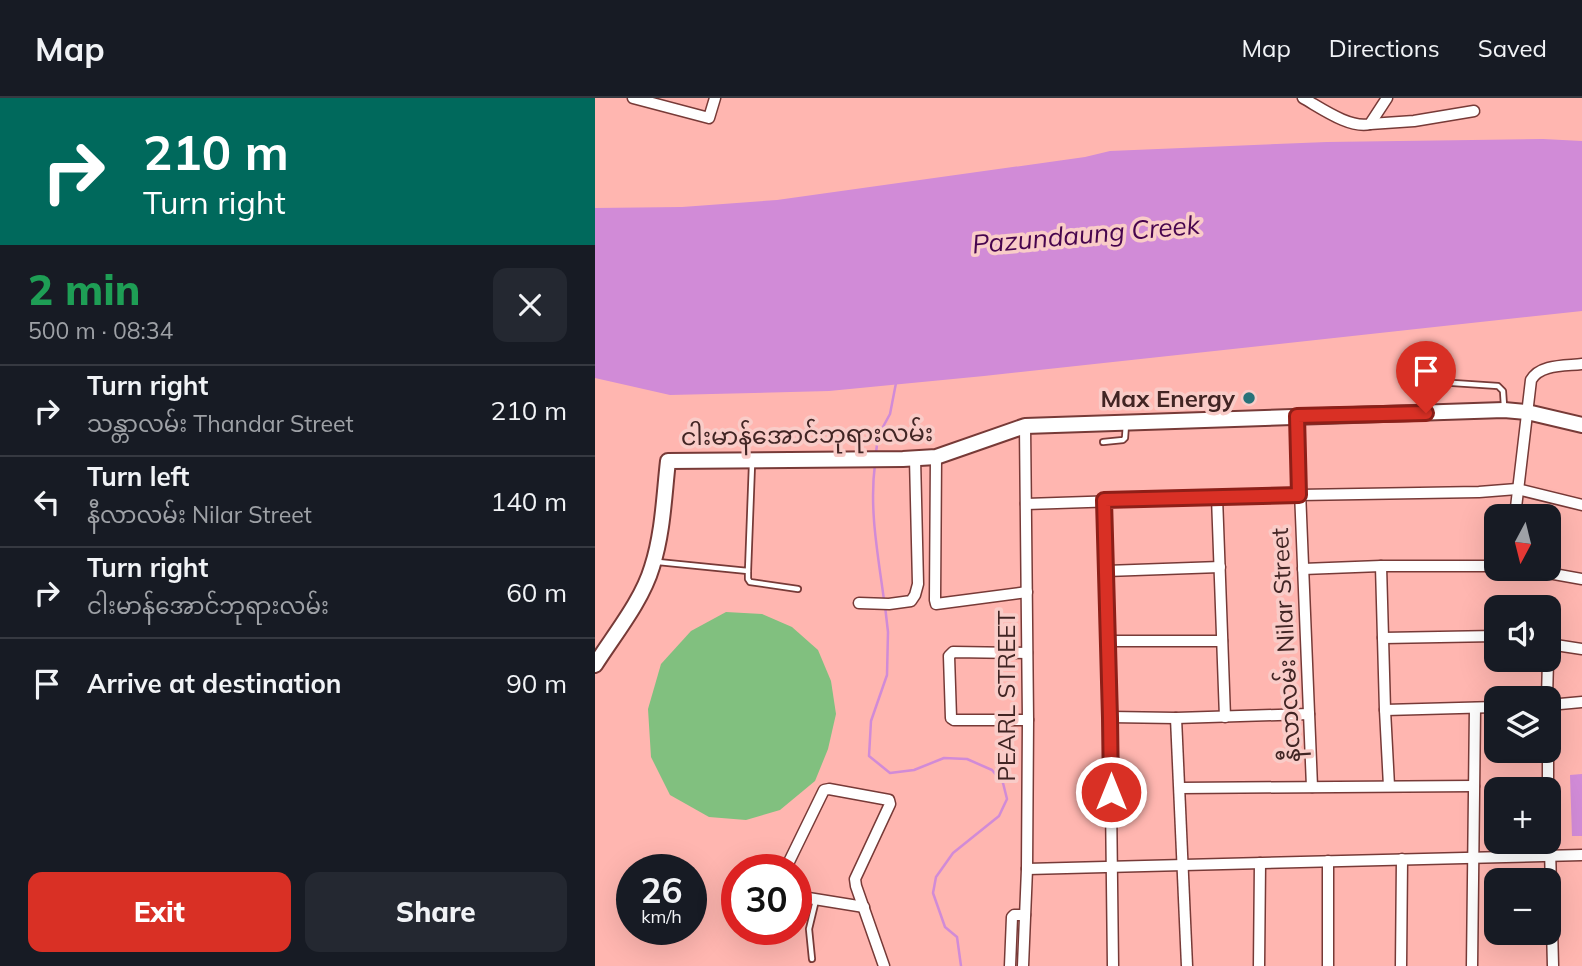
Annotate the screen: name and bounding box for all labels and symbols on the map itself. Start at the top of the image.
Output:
water label: Pazundaung Creek [971,208,1202,260]
pin [1396,341,1456,413]
place label: Max Energy [1100,383,1236,413]
marker: Max Energy [1241,390,1257,406]
street label: ငါးမာန်အောင်ဘုရားလမ်း [681,417,934,456]
north arrow [1484,504,1561,581]
street label: နီလာလမ်း Nilar Street [1264,527,1311,763]
street label: PEARL STREET [991,610,1021,782]
position arrow [1074,755,1148,829]
speed limit sign: 30 [721,854,812,945]

